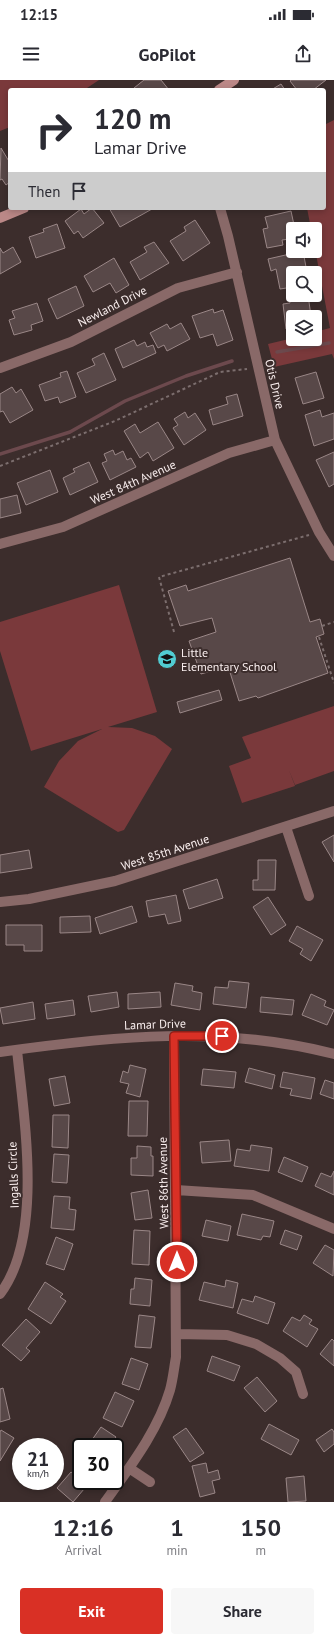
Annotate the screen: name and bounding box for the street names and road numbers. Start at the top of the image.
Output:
street label: Newland Drive [75,282,149,330]
street label: Otis Drive [262,358,288,410]
street label: West 84th Avenue [88,456,178,508]
street label: West 85th Avenue [119,831,211,873]
street label: Lamar Drive [124,1015,186,1033]
street label: West 86th Avenue [155,1137,171,1229]
street label: Ingalls Circle [4,1141,22,1209]

